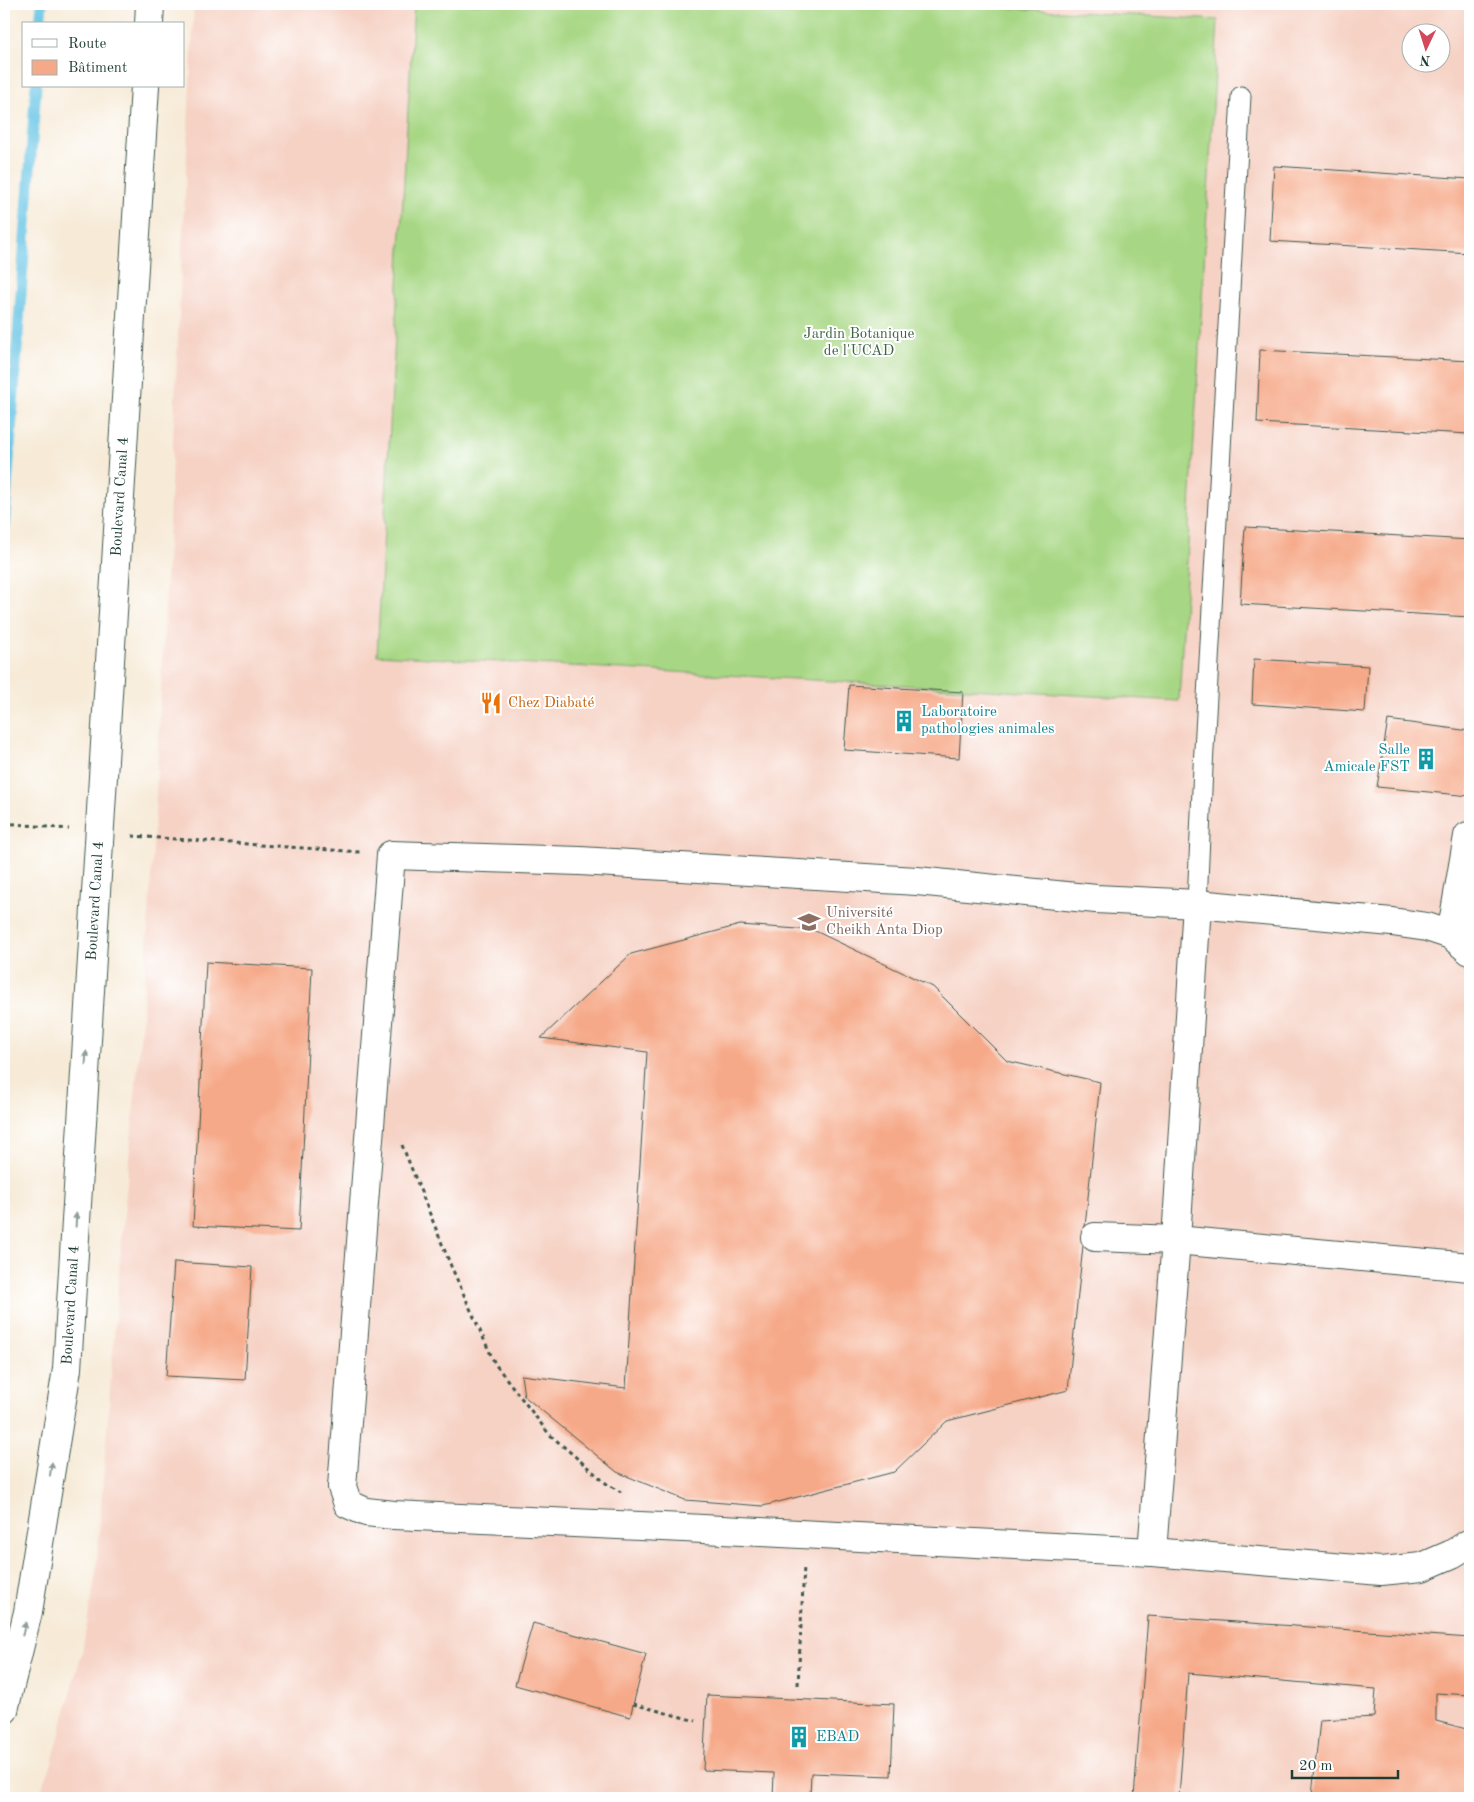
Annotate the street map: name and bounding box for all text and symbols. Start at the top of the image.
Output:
legend [22,22,185,88]
north arrow [1402,22,1452,72]
text: Route [68,37,106,52]
text: N [1419,53,1431,67]
text: Bâtiment [68,61,127,76]
park label: Jardin Botanique de l'UCAD [804,327,915,359]
street label: Boulevard Canal 4 [109,436,131,557]
restaurant icon: Chez Diabaté [478,690,504,716]
place label: Chez Diabaté [508,696,594,711]
place label: Laboratoire pathologies animales [921,705,1055,737]
building icon: Laboratoire pathologies animales [891,708,917,734]
place label: Salle Amicale FST [1323,743,1410,775]
building icon: Salle Amicale FST [1413,746,1439,772]
street label: Boulevard Canal 4 [84,841,107,961]
place label: Université Cheikh Anta Diop [826,906,943,938]
school or university icon: Université Cheikh Anta Diop [796,909,822,935]
one-way arrow [82,1050,90,1066]
one-way arrow [72,1212,80,1228]
street label: Boulevard Canal 4 [60,1245,82,1365]
one-way arrow [47,1460,55,1476]
one-way arrow [20,1621,28,1636]
building icon: EBAD [786,1724,812,1750]
place label: EBAD [816,1730,859,1745]
scale bar [1292,1747,1398,1779]
text: 20 m [1299,1759,1333,1774]

